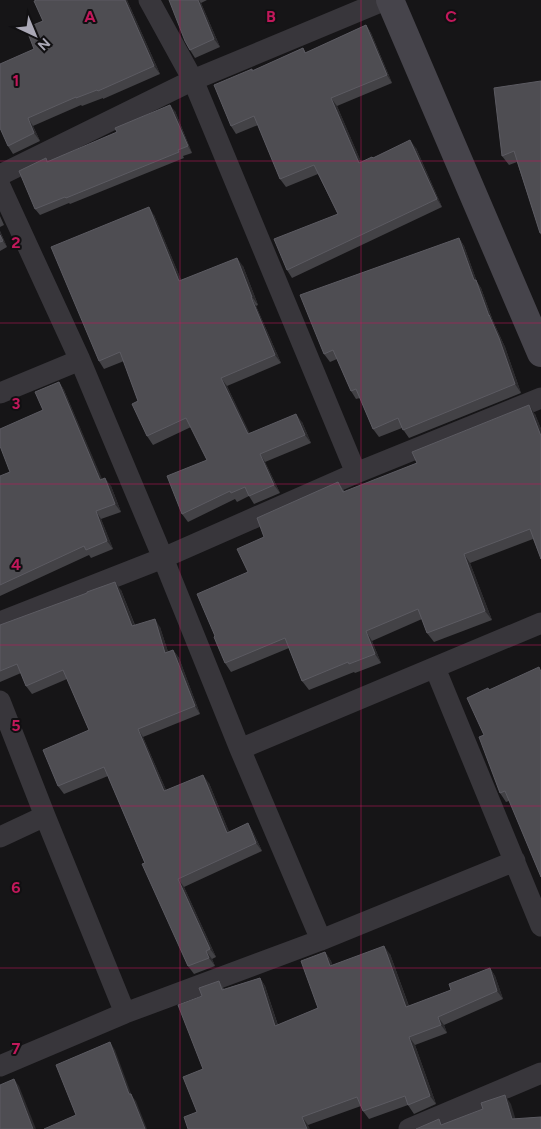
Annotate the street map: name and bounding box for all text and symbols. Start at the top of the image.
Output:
text: A [84,7,96,26]
text: B [266,7,276,26]
text: C [445,7,457,26]
north arrow [10,10,60,60]
text: N [34,34,53,54]
text: 1 [13,71,19,90]
text: 2 [11,233,21,252]
text: 3 [12,394,21,413]
text: 4 [11,555,21,574]
text: 5 [11,716,21,735]
text: 6 [11,878,21,897]
text: 7 [12,1039,21,1058]

